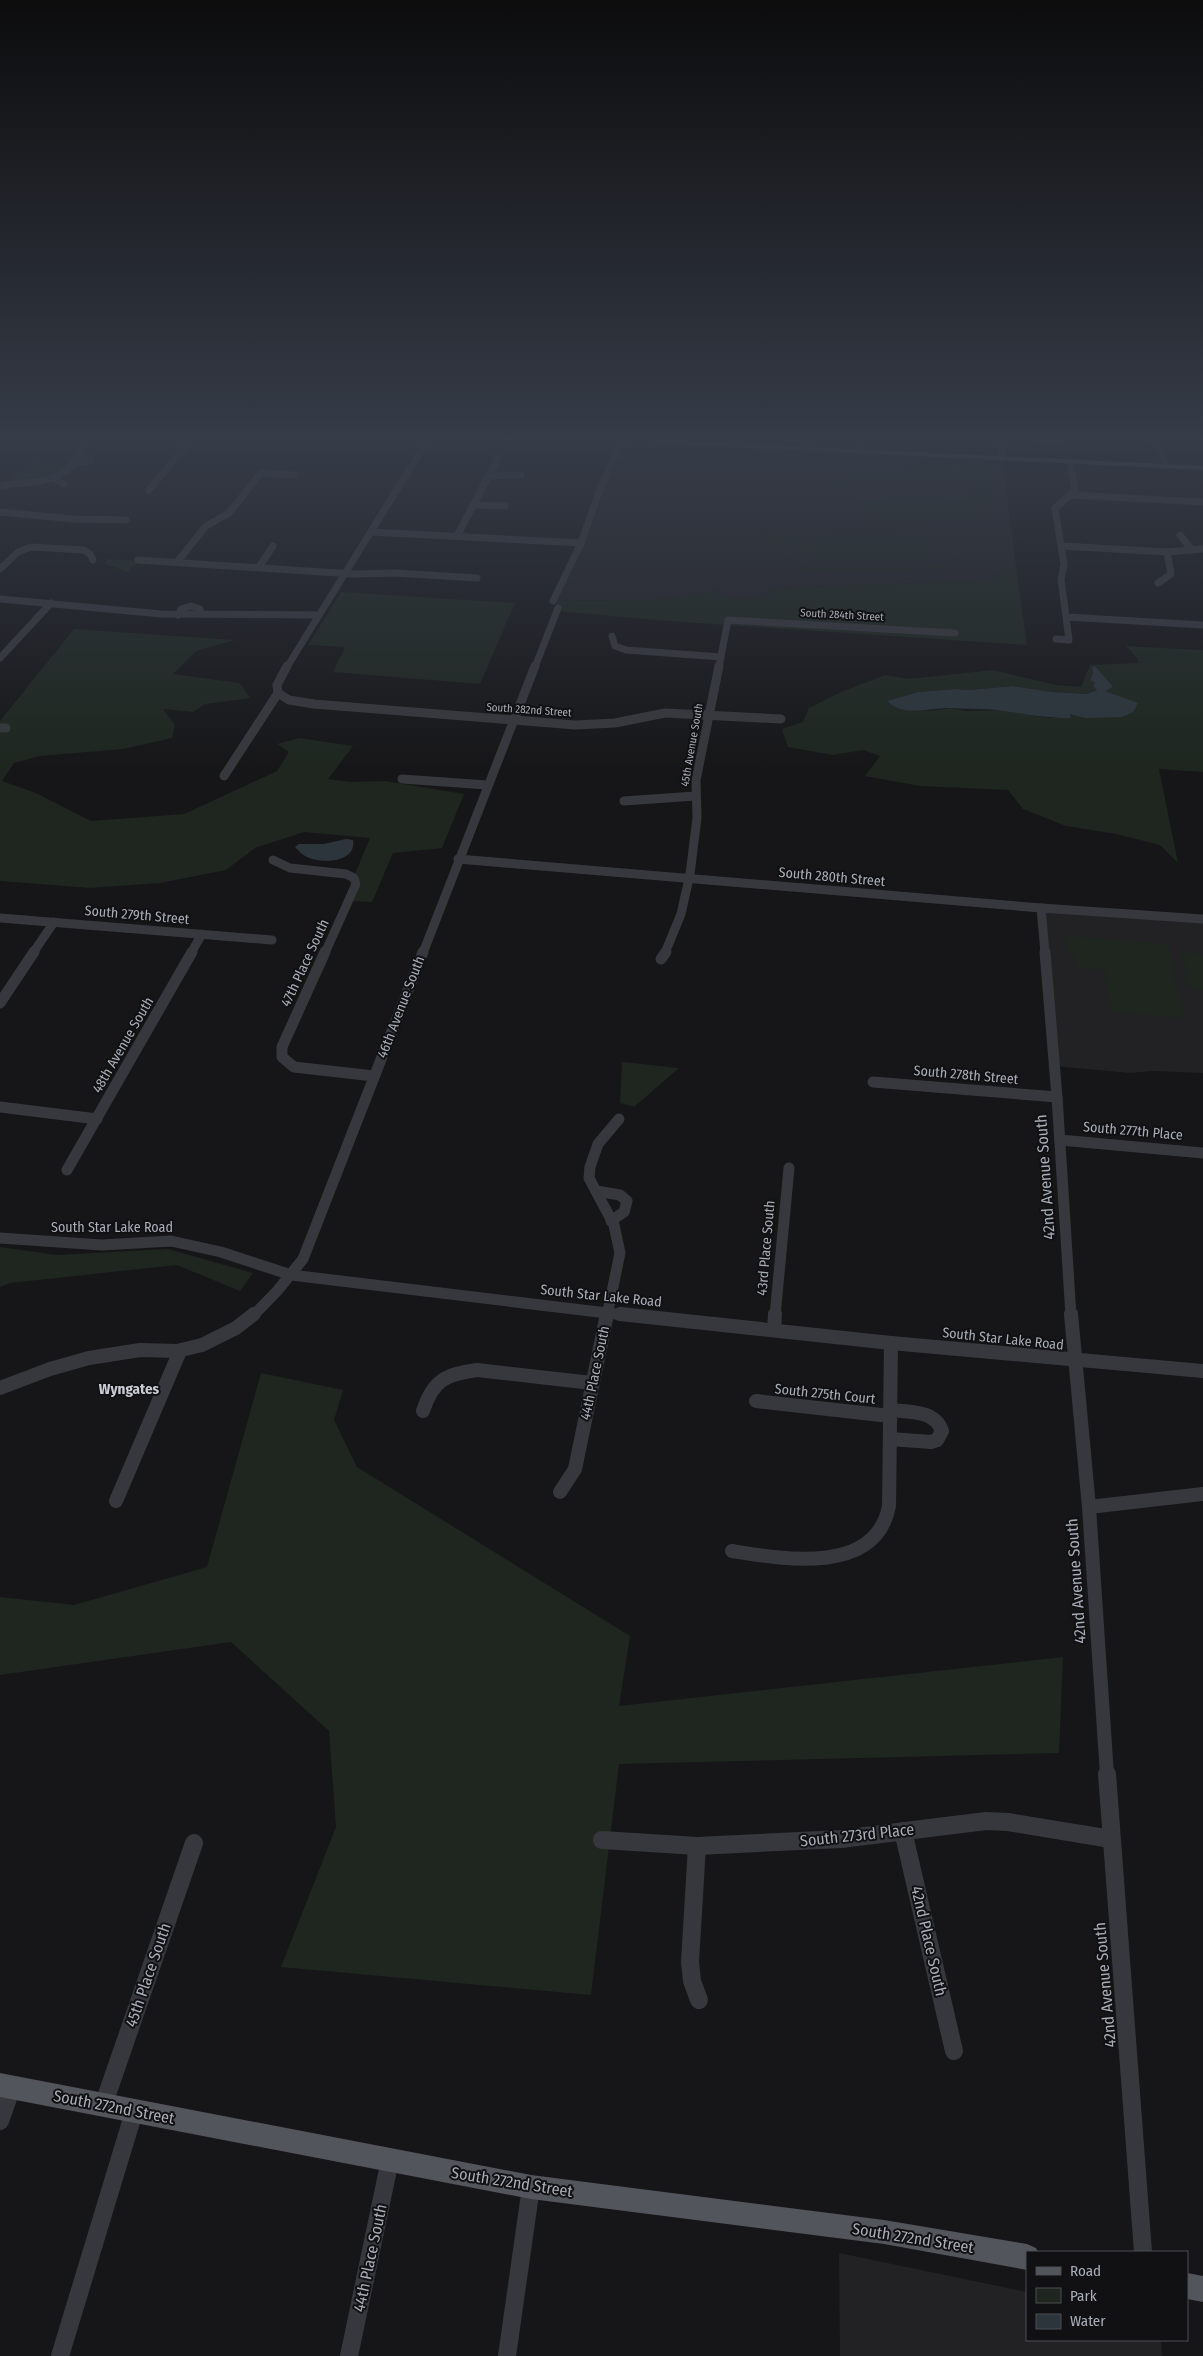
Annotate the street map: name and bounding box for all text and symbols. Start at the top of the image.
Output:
street label: South 284th Street [800,606,885,624]
street label: South 282nd Street [486,701,572,719]
street label: 45th Avenue South [678,702,706,788]
street label: South 280th Street [778,864,886,890]
street label: South 279th Street [84,902,190,928]
street label: 47th Place South [277,917,333,1009]
street label: 46th Avenue South [374,954,428,1060]
street label: 48th Avenue South [89,994,157,1096]
street label: South 278th Street [913,1062,1019,1088]
street label: 42nd Avenue South [1031,1114,1059,1240]
street label: South 277th Place [1083,1118,1184,1144]
street label: 43rd Place South [753,1200,779,1296]
street label: South Star Lake Road [51,1219,173,1236]
street label: South Star Lake Road [539,1281,663,1311]
street label: 44th Place South [577,1324,613,1422]
street label: South Star Lake Road [941,1324,1065,1354]
district label: Wyngates [99,1380,160,1398]
street label: South 275th Court [774,1380,877,1408]
street label: 42nd Avenue South [1062,1518,1090,1644]
street label: South 273rd Place [799,1820,915,1850]
street label: 42nd Place South [907,1884,951,1998]
street label: 45th Place South [121,1920,175,2030]
street label: 42nd Avenue South [1090,1922,1120,2048]
street label: South 272nd Street [52,2086,177,2128]
street label: South 272nd Street [450,2163,575,2201]
street label: 44th Place South [349,2202,391,2314]
street label: South 272nd Street [851,2219,976,2257]
legend [1026,2251,1188,2341]
text: Road [1070,2262,1101,2280]
text: Park [1070,2287,1097,2305]
text: Water [1070,2312,1106,2330]

